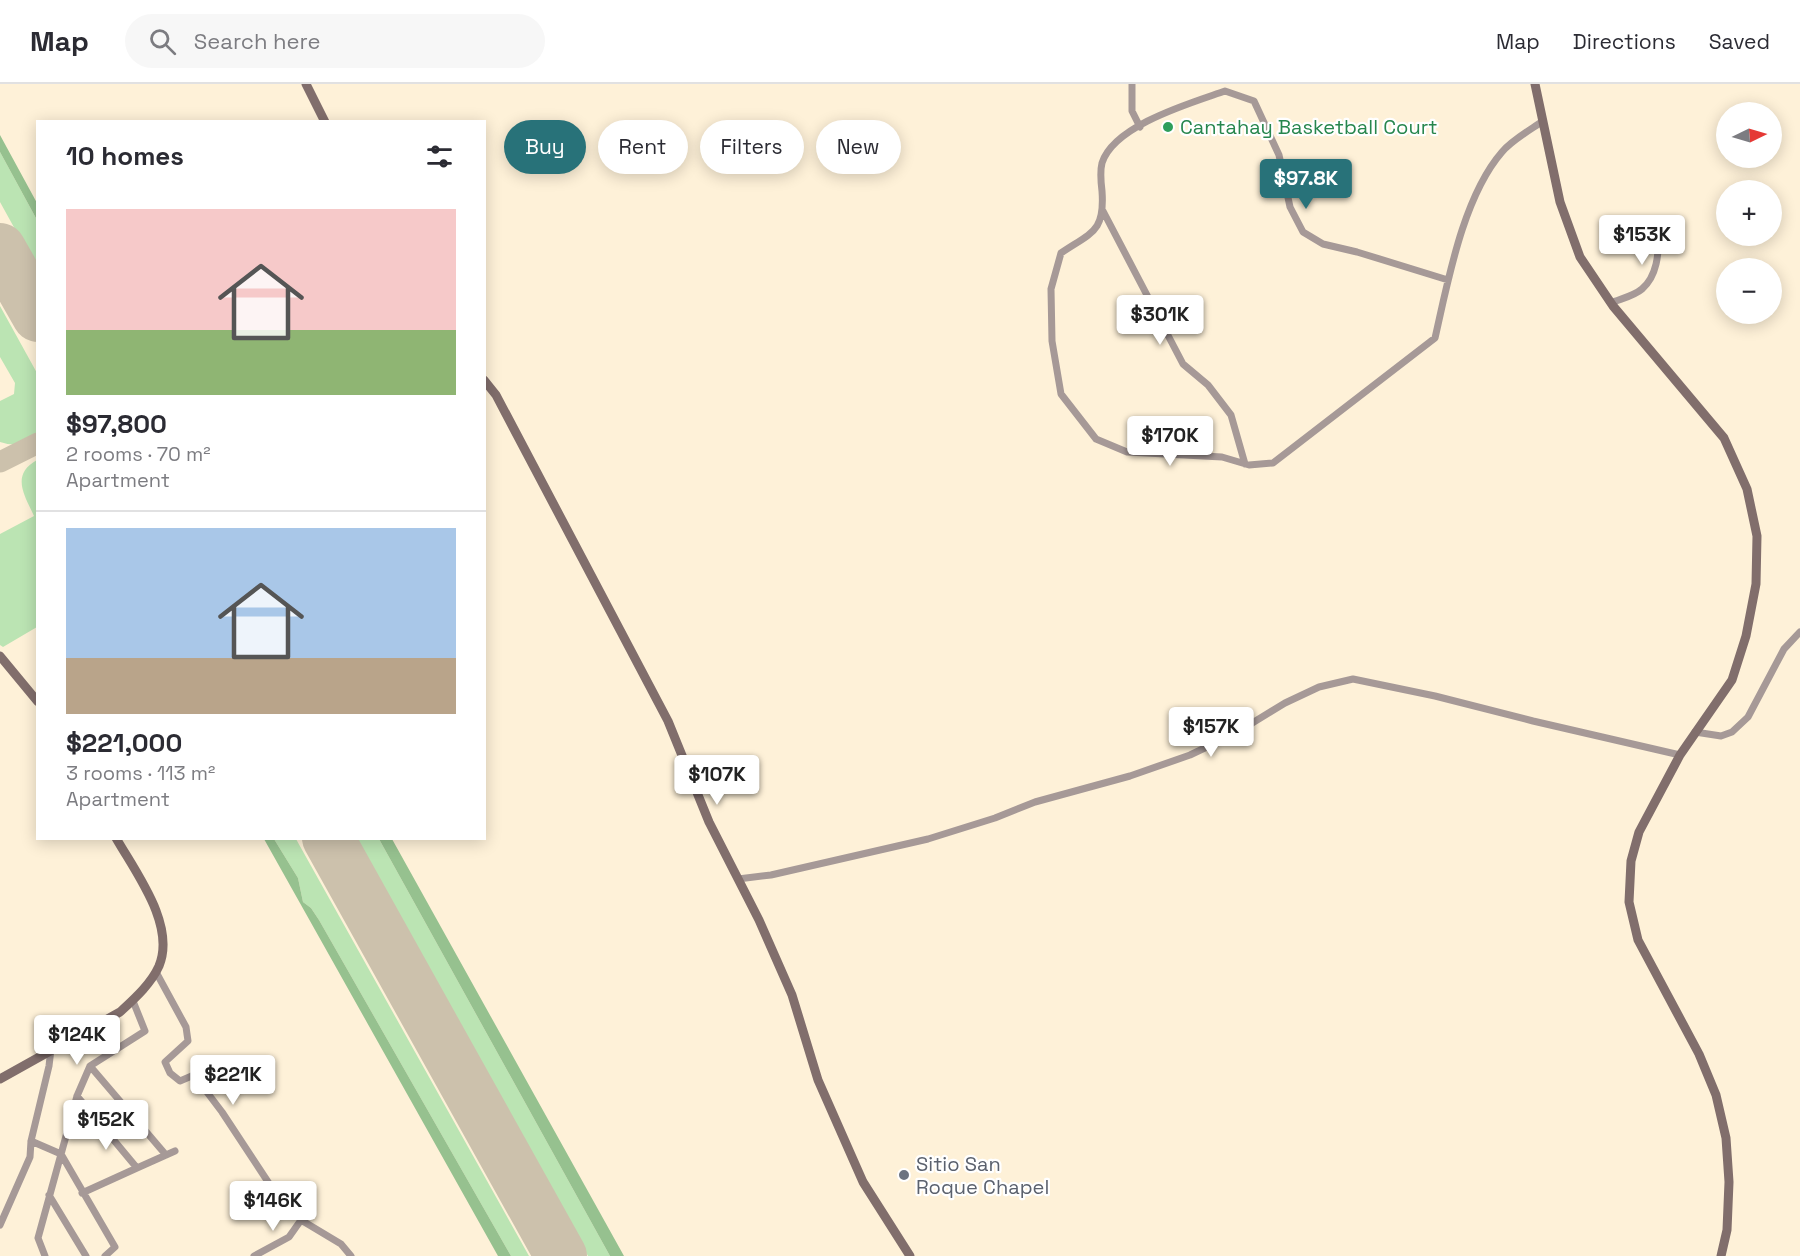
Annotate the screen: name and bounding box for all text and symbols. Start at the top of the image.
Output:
search box [125,14,545,68]
text: Map [30,23,89,59]
icon: search [146,25,179,58]
text: Search here [194,27,321,55]
text: Map [1496,28,1540,55]
text: Directions [1573,28,1676,55]
text: Saved [1709,28,1770,55]
north arrow [1716,102,1782,168]
map controls [1716,102,1782,324]
place label: Cantahay Basketball Court [1180,114,1437,140]
chip: Buy [504,120,586,174]
chip: Rent [598,120,688,174]
chip: Filters [700,120,804,174]
chip: New [816,120,901,174]
marker: Cantahay Basketball Court [1161,120,1175,134]
text: 10 homes [66,139,184,173]
icon: filters [423,140,456,173]
pin: $97.8K [1257,159,1355,210]
text: $97.8K [1274,165,1338,191]
button: + [1716,180,1782,246]
pin: $153K [1600,215,1684,266]
text: $153K [1613,221,1671,247]
icon: home [207,248,315,356]
button: − [1716,258,1782,324]
pin: $301K [1118,295,1202,346]
text: $301K [1131,301,1189,327]
text: $97,800 [66,407,167,441]
pin: $170K [1128,416,1212,467]
text: $170K [1141,422,1199,448]
text: 2 rooms · 70 m² [66,441,210,467]
text: Apartment [66,467,170,493]
icon: home [207,567,315,675]
pin: $157K [1169,707,1253,758]
text: $157K [1183,713,1239,739]
text: $221,000 [66,726,182,760]
pin: $107K [675,755,759,806]
text: 3 rooms · 113 m² [66,760,215,786]
text: $107K [688,761,746,787]
text: Apartment [66,786,170,812]
pin: $124K [35,1015,119,1066]
text: $124K [48,1021,106,1047]
pin: $221K [191,1055,275,1106]
text: $221K [204,1061,262,1087]
pin: $152K [64,1100,148,1151]
text: $152K [77,1106,135,1132]
place label: Sitio San Roque Chapel [916,1151,1049,1200]
marker: Sitio San Roque Chapel [897,1168,911,1182]
pin: $146K [231,1181,315,1232]
text: $146K [244,1187,302,1213]

